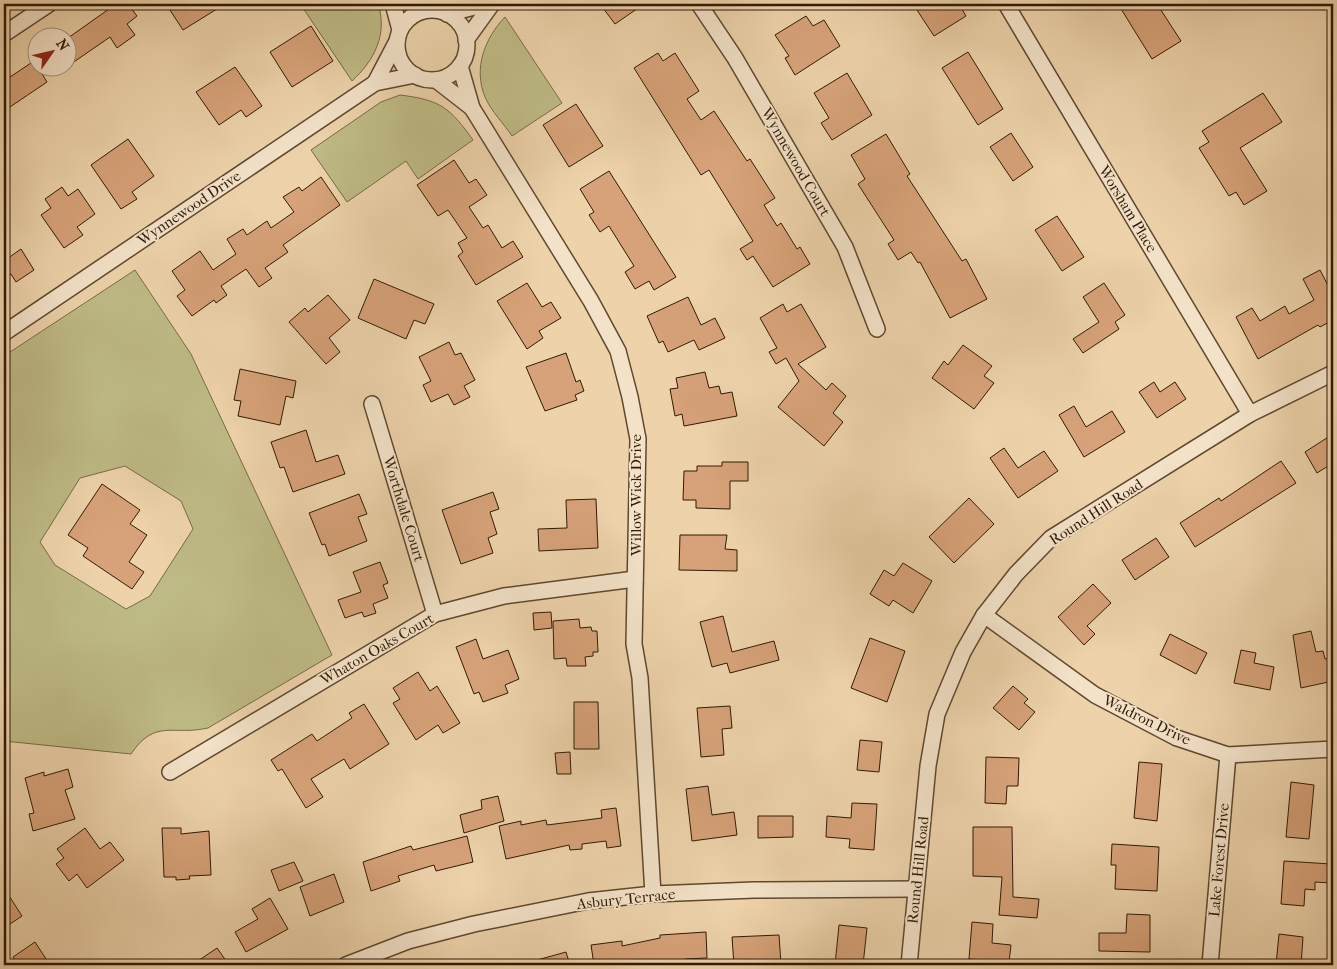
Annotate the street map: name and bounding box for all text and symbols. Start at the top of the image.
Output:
north arrow [28,28,78,78]
text: N [52,36,73,54]
street label: Wynnewood Court [757,104,835,220]
street label: Worsham Place [1094,161,1161,256]
street label: Wynnewood Drive [133,166,245,250]
street label: Willow Wick Drive [627,433,645,557]
street label: Worthdale Court [379,453,429,564]
street label: Round Hill Road [1046,475,1147,549]
street label: Whaton Oaks Court [316,609,437,689]
street label: Waldron Drive [1099,691,1194,749]
street label: Lake Forest Drive [1205,802,1233,918]
street label: Round Hill Road [903,815,933,925]
street label: Asbury Terrace [575,885,677,913]

